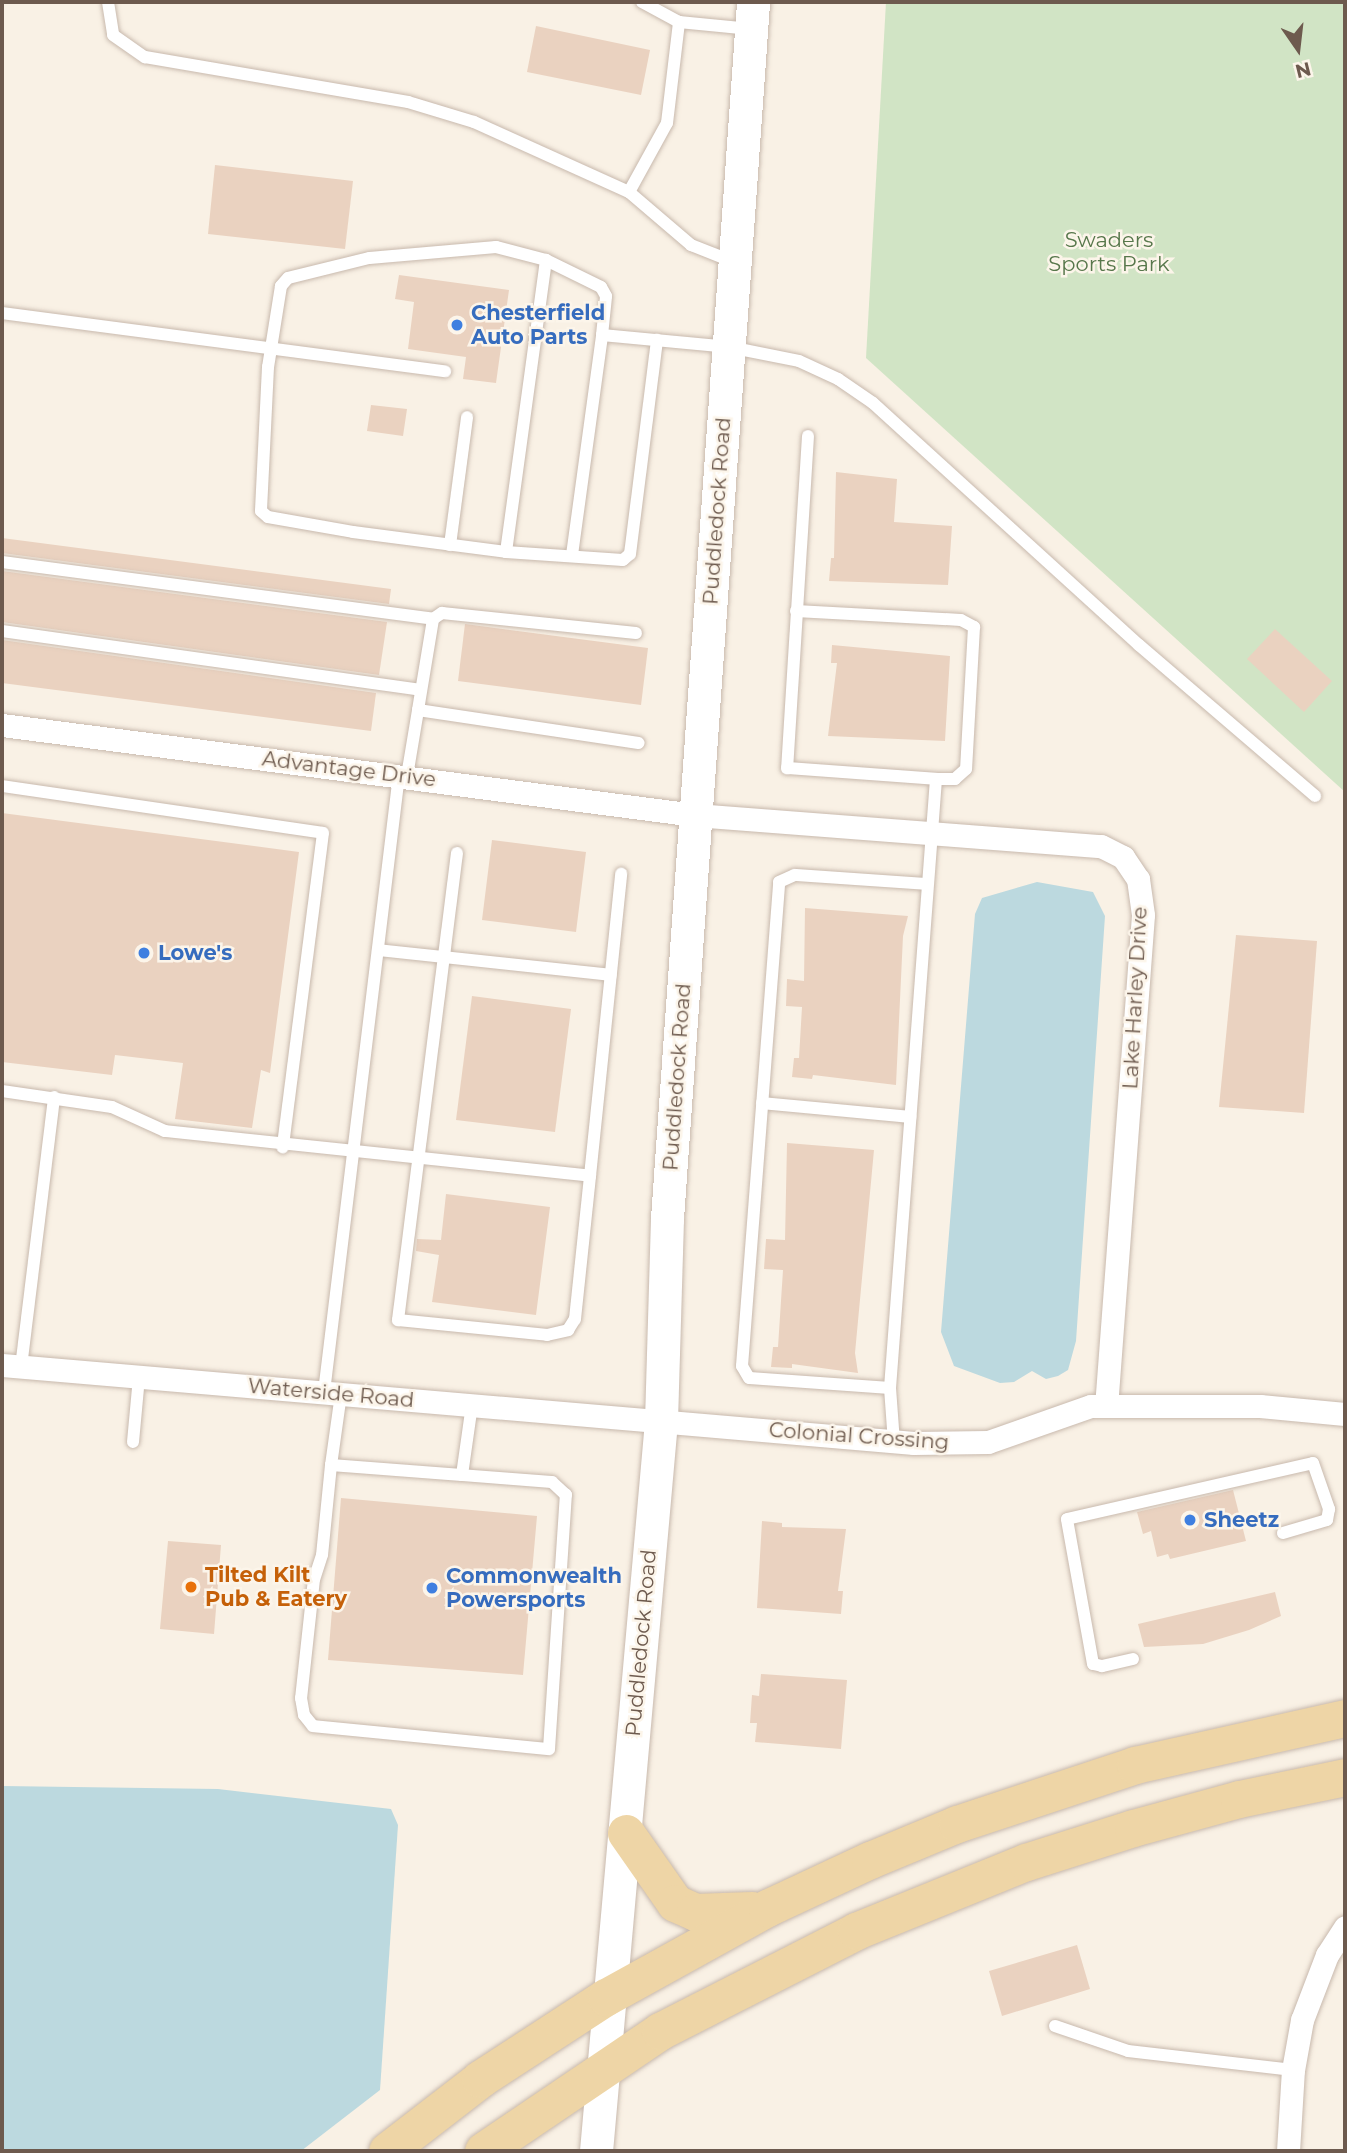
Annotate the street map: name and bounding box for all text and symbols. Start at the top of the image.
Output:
north arrow [1263,14,1333,84]
text: N [1293,57,1313,83]
park label: Swaders Sports Park [1048,227,1170,277]
place label: Chesterfield Auto Parts [471,300,605,350]
marker: Chesterfield Auto Parts [449,317,465,333]
street label: Puddledock Road [698,416,736,606]
street label: Advantage Drive [261,746,437,792]
street label: Lake Harley Drive [1118,906,1152,1090]
place label: Lowe's [158,940,232,966]
marker: Lowe's [136,945,152,961]
street label: Puddledock Road [658,982,696,1172]
street label: Waterside Road [247,1373,415,1413]
street label: Colonial Crossing [768,1417,950,1455]
place label: Sheetz [1204,1507,1279,1533]
marker: Sheetz [1182,1512,1198,1528]
street label: Puddledock Road [620,1548,662,1738]
place label: Tilted Kilt Pub & Eatery [205,1562,347,1612]
place label: Commonwealth Powersports [446,1563,622,1613]
marker: Tilted Kilt Pub & Eatery [183,1579,199,1595]
marker: Commonwealth Powersports [424,1580,440,1596]

